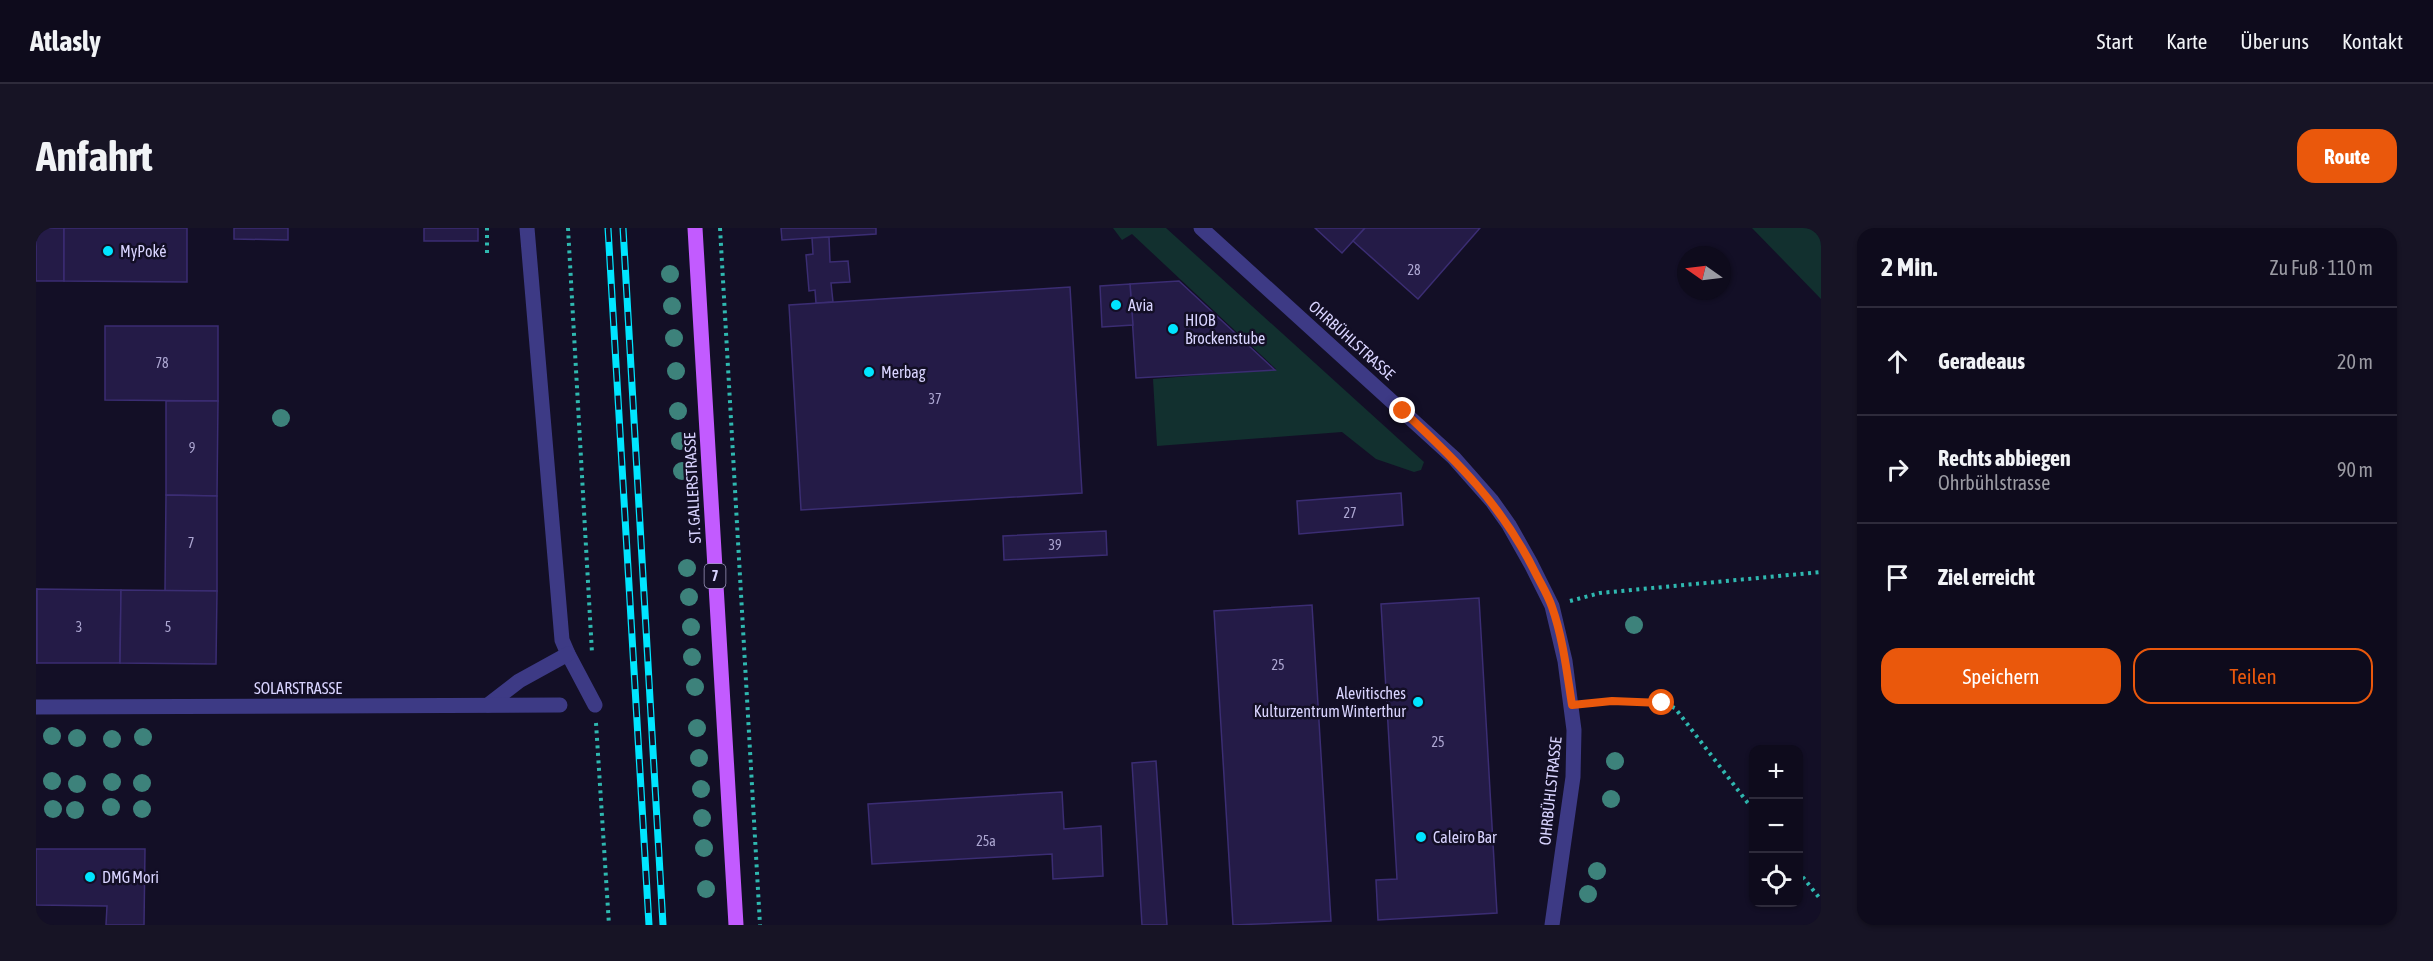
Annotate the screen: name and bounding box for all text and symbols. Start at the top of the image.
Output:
text: Atlasly [30,25,101,57]
text: Start [2097,29,2133,53]
text: Karte [2166,29,2207,53]
text: Über uns [2240,29,2309,53]
text: Kontakt [2342,29,2403,53]
button: Route [2297,129,2397,183]
text: Anfahrt [36,132,153,180]
place label: MyPoké [120,242,167,261]
marker: MyPoké [101,244,115,258]
north arrow [1677,246,1731,300]
text: 2 Min. [1881,252,1937,282]
text: Zu Fuß · 110 m [2270,256,2373,279]
house number: 28 [1407,262,1421,278]
place label: Avia [1128,296,1154,314]
street label: OHRBÜHLSTRASSE [1305,297,1399,383]
marker: Avia [1109,298,1123,312]
place label: HIOB Brockenstube [1185,311,1265,347]
marker: HIOB Brockenstube [1166,322,1180,336]
icon: ahead [1881,345,1914,378]
text: Geradeaus [1938,348,2025,374]
text: 20 m [2337,350,2373,373]
house number: 78 [155,355,169,371]
place label: Merbag [881,363,926,382]
marker: Merbag [862,365,876,379]
house number: 37 [928,391,942,407]
route end [1389,397,1415,423]
street label: ST. GALLERSTRASSE [680,432,704,544]
house number: 9 [189,440,195,456]
text: Rechts abbiegen [1938,445,2071,471]
icon: right [1881,453,1914,486]
text: 90 m [2337,458,2373,481]
text: Ohrbühlstrasse [1938,471,2050,494]
house number: 27 [1343,505,1357,521]
house number: 7 [188,535,194,551]
house number: 39 [1048,537,1062,553]
icon: arrive [1881,561,1914,594]
road number: 7 [704,564,726,588]
text: Ziel erreicht [1938,564,2035,590]
house number: 3 [76,619,82,635]
house number: 5 [165,619,171,635]
button: Speichern [1881,648,2121,704]
button: Teilen [2133,648,2373,704]
house number: 25 [1271,657,1285,673]
street label: SOLARSTRASSE [254,679,342,697]
place label: Alevitisches Kulturzentrum Winterthur [1254,684,1406,720]
route start [1648,689,1674,715]
marker: Alevitisches Kulturzentrum Winterthur [1411,695,1425,709]
house number: 25 [1431,734,1445,750]
street label: OHRBÜHLSTRASSE [1535,736,1565,846]
map controls [1749,745,1803,907]
button: + [1749,745,1803,799]
button: − [1749,799,1803,853]
place label: Caleiro Bar [1433,828,1497,846]
marker: Caleiro Bar [1414,830,1428,844]
house number: 25a [976,833,996,849]
button: locate [1749,853,1803,907]
place label: DMG Mori [102,868,159,886]
marker: DMG Mori [83,870,97,884]

